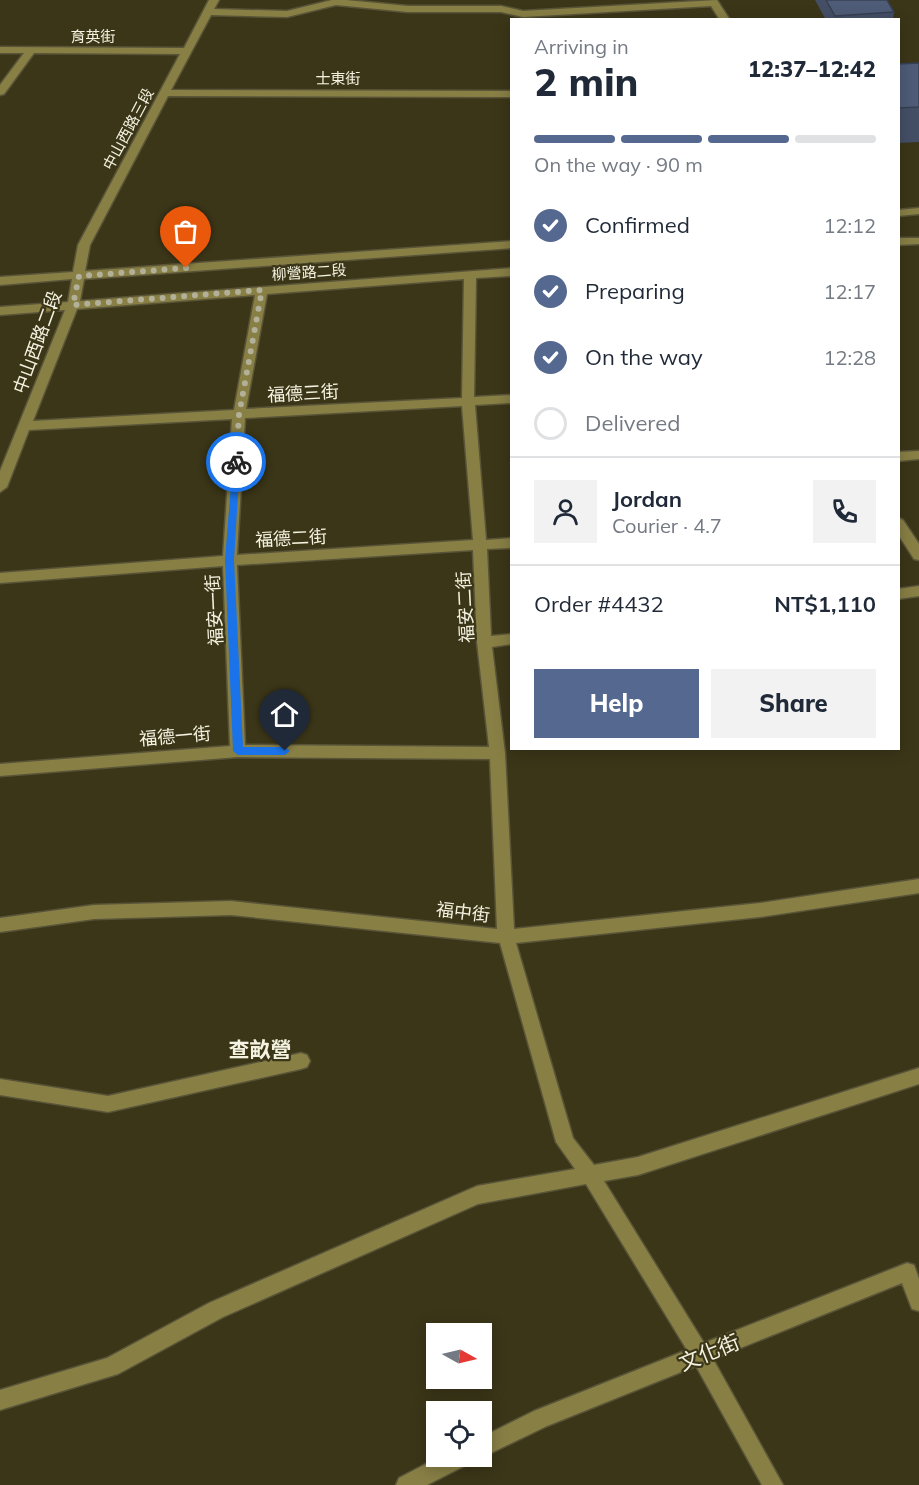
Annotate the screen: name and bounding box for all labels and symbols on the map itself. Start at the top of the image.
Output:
street label: 育英街 [70,27,116,46]
street label: 士東街 [315,69,361,88]
street label: 中山西路三段 [98,85,158,173]
pin [160,206,211,268]
street label: 柳營路二段 [271,260,347,284]
street label: 中山西路二段 [8,287,66,397]
street label: 福德三街 [266,380,340,406]
courier [206,432,266,492]
street label: 福德二街 [254,525,328,551]
street label: 福安二街 [452,570,478,644]
street label: 福安一街 [201,573,227,647]
pin [259,689,310,751]
street label: 福德一街 [138,721,212,751]
street label: 福中街 [435,897,491,927]
district label: 查畝營 [229,1036,292,1062]
north arrow [426,1323,492,1389]
street label: 文化街 [675,1328,743,1376]

